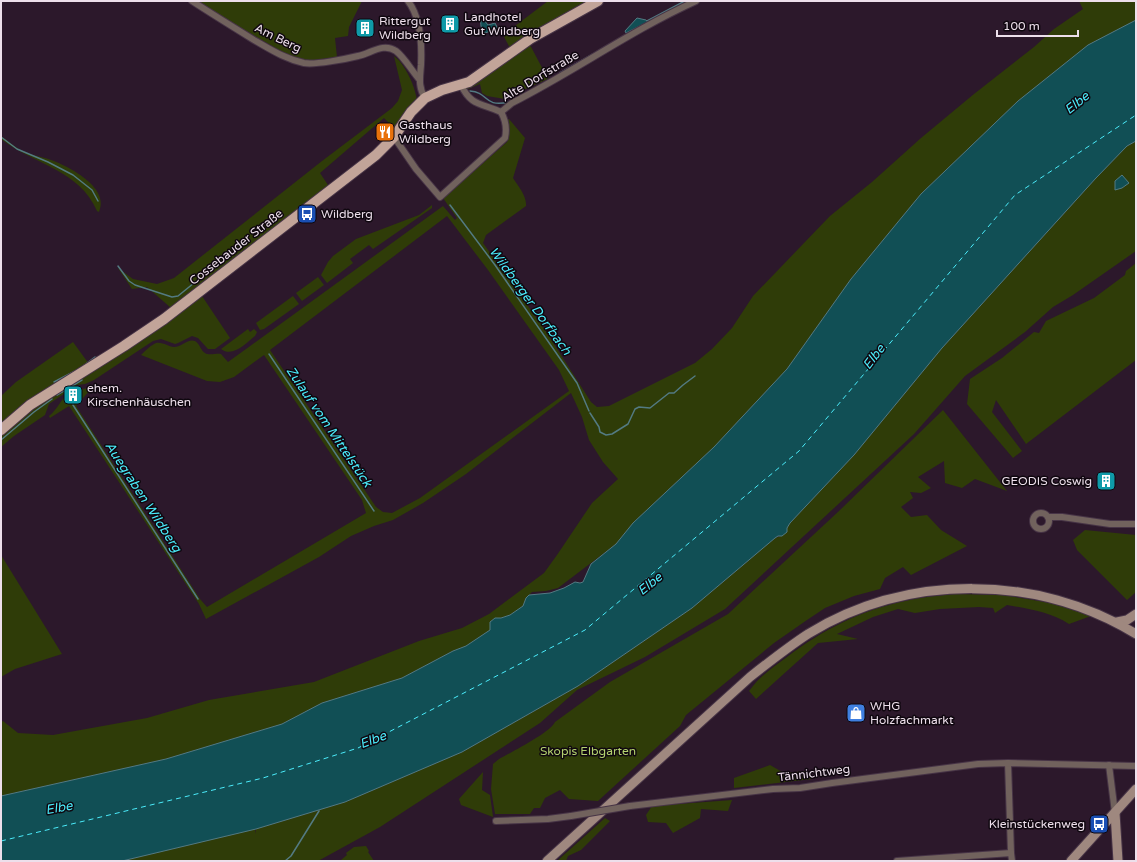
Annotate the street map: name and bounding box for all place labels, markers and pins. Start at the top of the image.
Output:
place label: Landhotel Gut Wildberg [464,10,540,38]
building icon: Landhotel Gut Wildberg [439,13,461,35]
place label: Rittergut Wildberg [379,14,431,42]
building icon: Rittergut Wildberg [354,17,376,39]
place label: Gasthaus Wildberg [399,118,452,146]
restaurant icon: Gasthaus Wildberg [374,121,396,143]
bus stop icon: Wildberg [296,203,318,225]
place label: Wildberg [321,207,373,221]
place label: ehem. Kirschenhäuschen [87,381,191,409]
building icon: ehem. Kirschenhäuschen [62,384,84,406]
building icon: GEODIS Coswig [1095,470,1117,492]
place label: GEODIS Coswig [1001,474,1092,488]
place label: WHG Holzfachmarkt [870,699,954,727]
shop icon: WHG Holzfachmarkt [845,702,867,724]
bus stop icon: Kleinstückenweg [1088,813,1110,835]
place label: Kleinstückenweg [989,817,1085,831]

